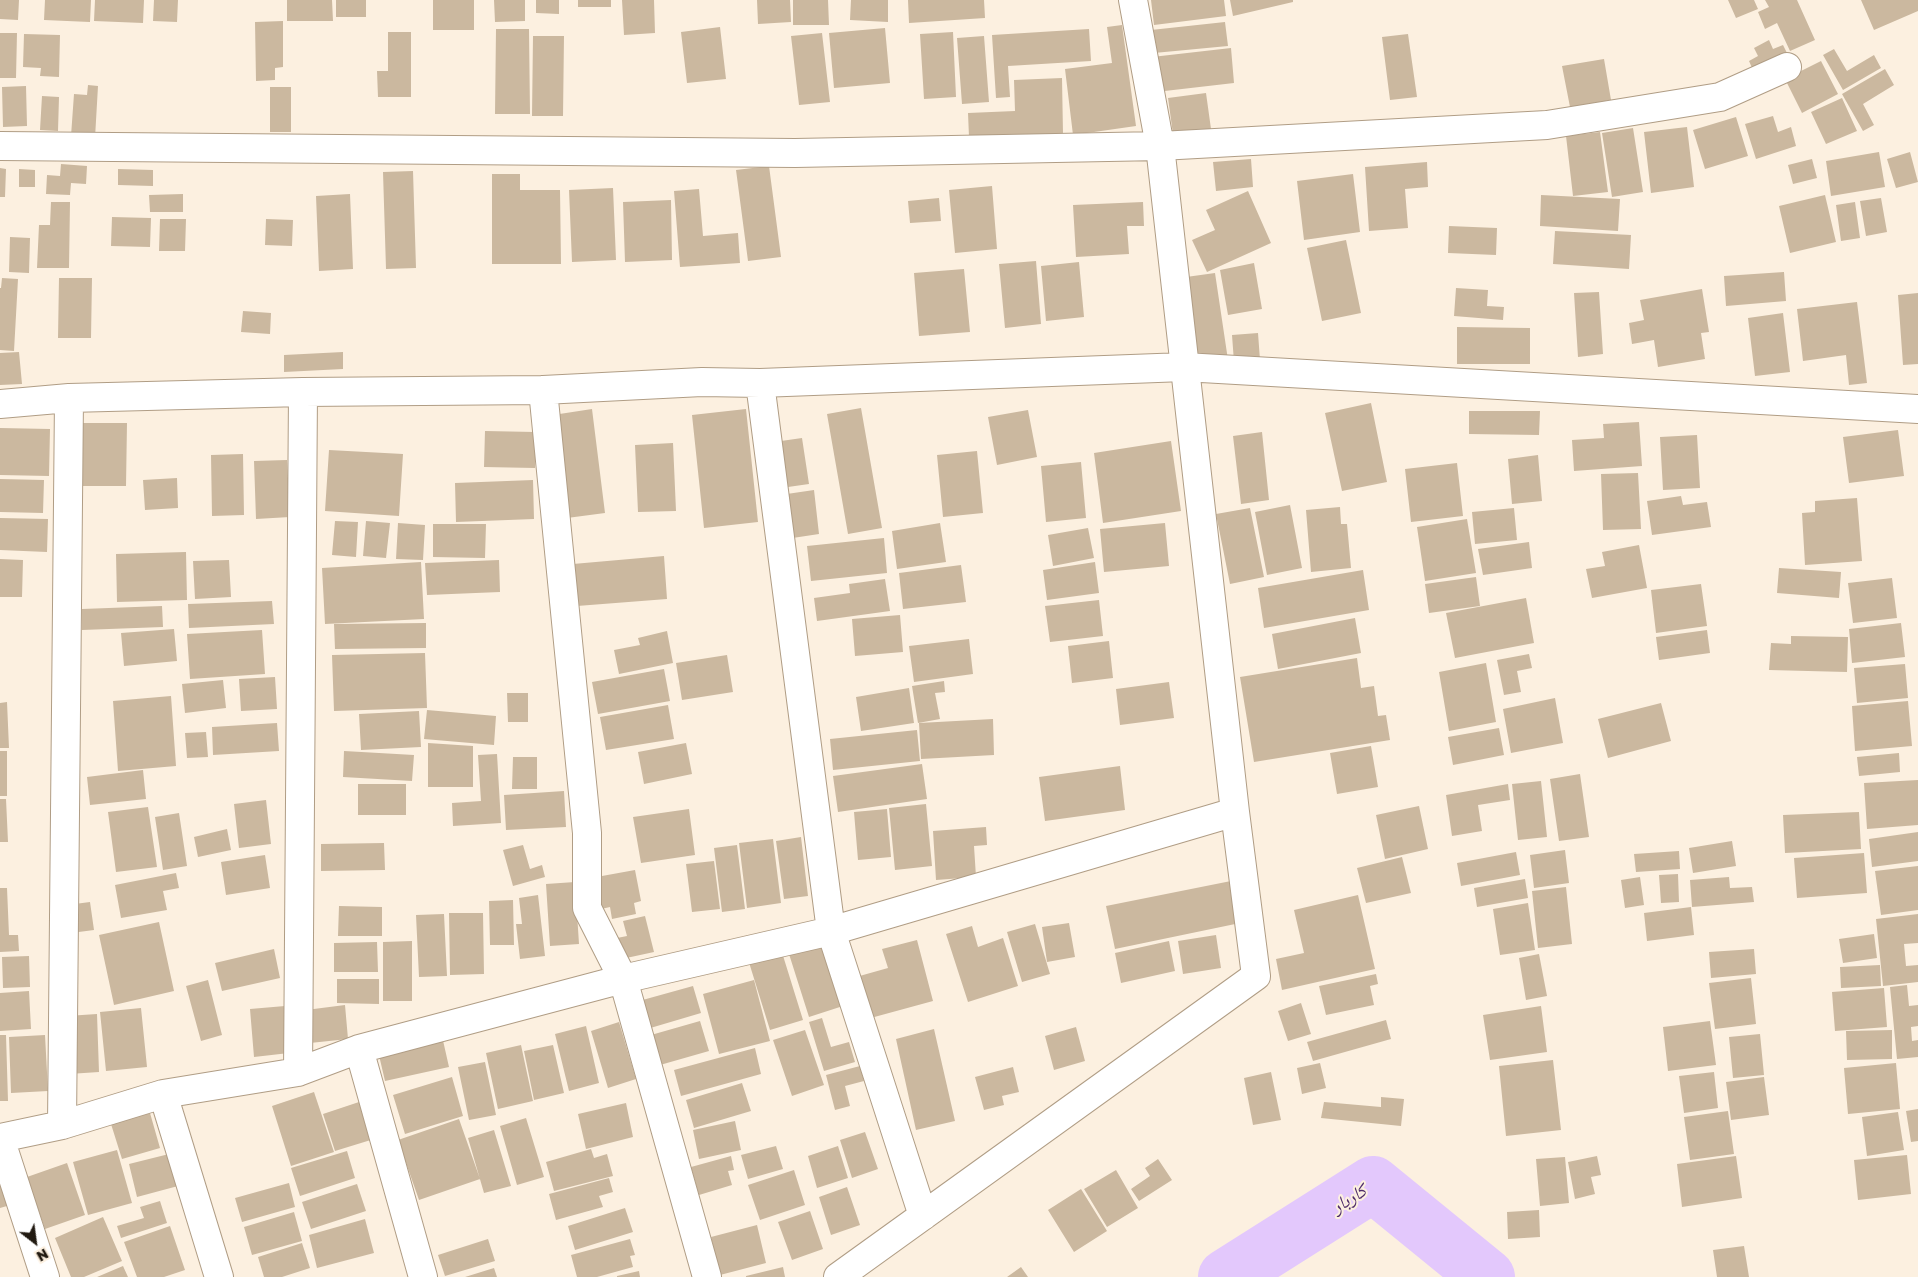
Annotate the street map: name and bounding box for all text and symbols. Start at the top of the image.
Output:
water label: کاربار [1327,1179,1371,1219]
north arrow [10,1217,60,1267]
text: N [34,1245,52,1265]

